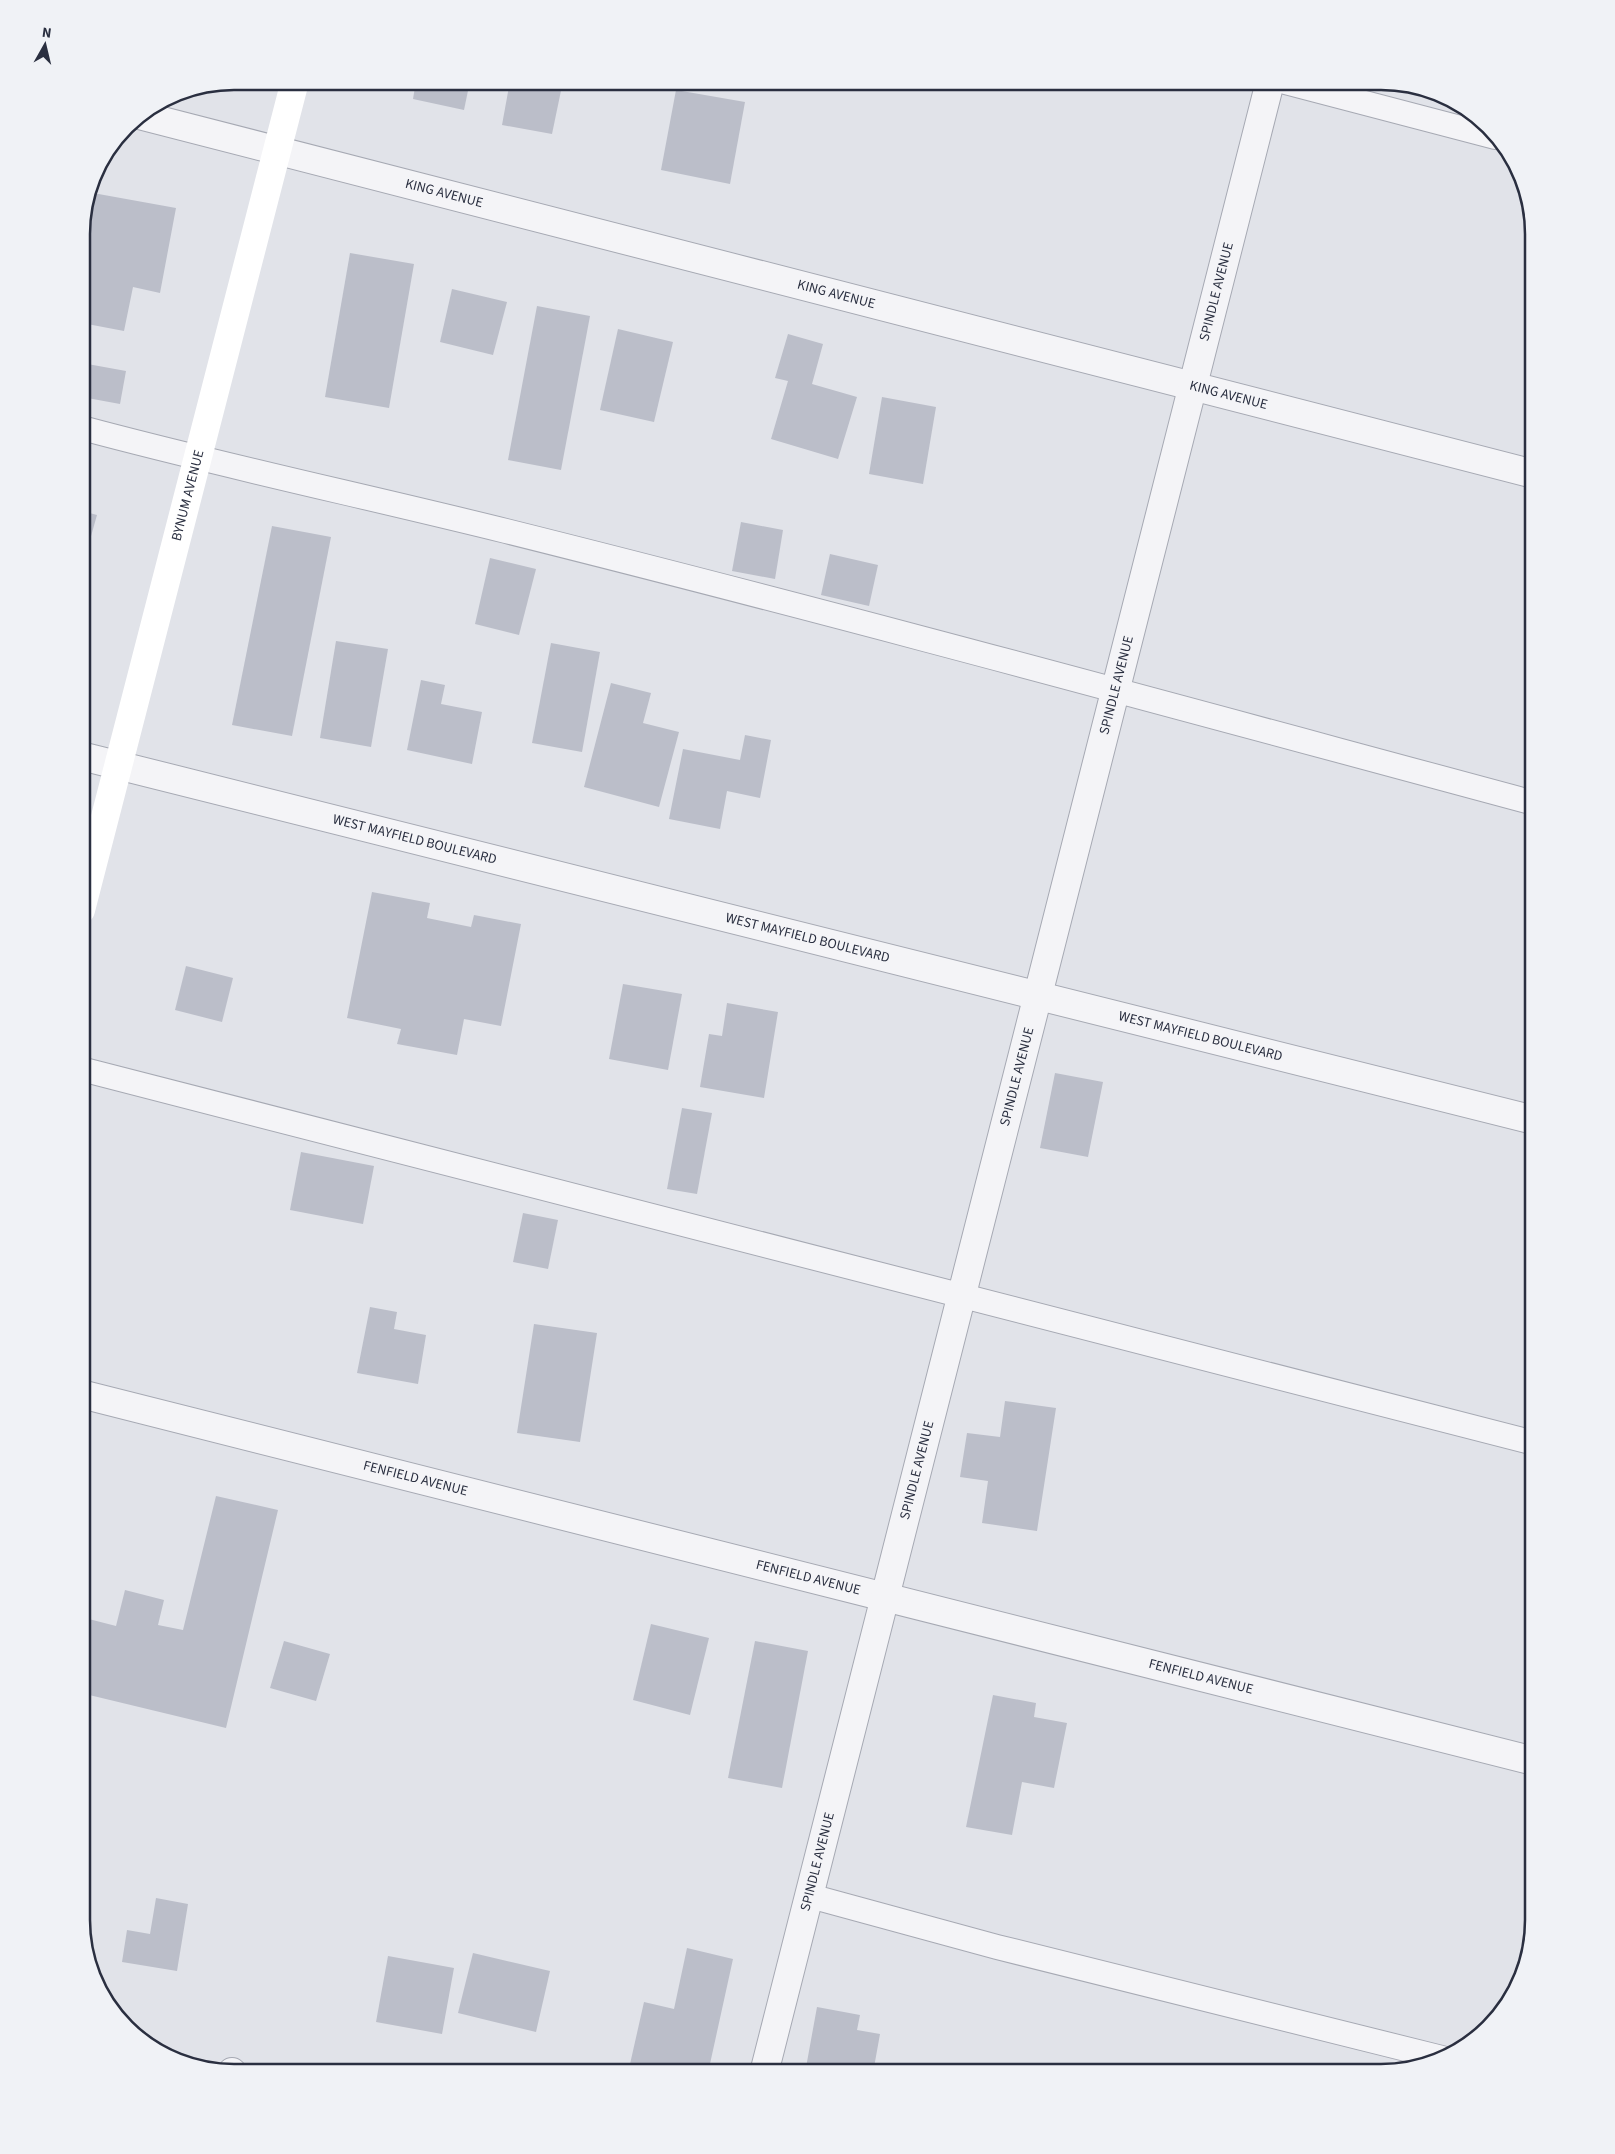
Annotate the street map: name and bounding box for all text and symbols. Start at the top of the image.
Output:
north arrow [20,20,70,70]
text: N [41,23,53,44]
street label: KING AVENUE [403,174,485,213]
street label: SPINDLE AVENUE [1195,240,1239,343]
street label: KING AVENUE [795,275,877,314]
street label: KING AVENUE [1187,376,1270,415]
street label: BYNUM AVENUE [167,448,209,543]
street label: SPINDLE AVENUE [1095,634,1139,737]
street label: WEST MAYFIELD BOULEVARD [331,809,499,870]
street label: WEST MAYFIELD BOULEVARD [723,908,892,968]
street label: WEST MAYFIELD BOULEVARD [1116,1006,1285,1067]
street label: SPINDLE AVENUE [995,1025,1039,1128]
street label: SPINDLE AVENUE [895,1419,939,1522]
street label: FENFIELD AVENUE [361,1456,470,1501]
street label: FENFIELD AVENUE [754,1555,863,1600]
street label: FENFIELD AVENUE [1146,1654,1255,1700]
street label: SPINDLE AVENUE [796,1810,840,1913]

